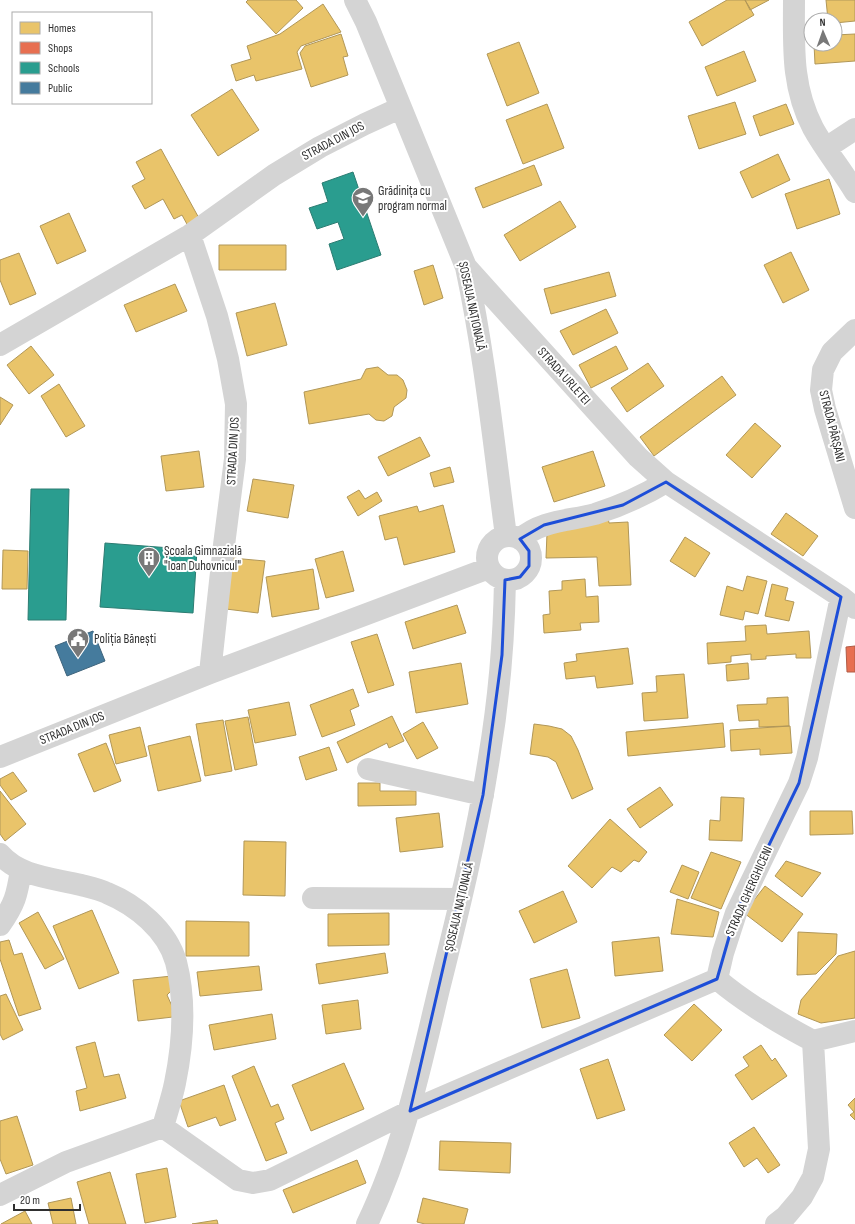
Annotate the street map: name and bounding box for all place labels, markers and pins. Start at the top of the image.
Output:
place label: Grădinița cu program normal [378,183,447,214]
school or university icon: Grădinița cu program normal [350,185,376,218]
place label: Școala Gimnazială "Ioan Duhovnicul" [164,543,242,574]
building icon: Școala Gimnazială "Ioan Duhovnicul" [136,545,162,578]
public building icon: Poliția Bănești [65,626,91,659]
place label: Poliția Bănești [94,631,156,647]

